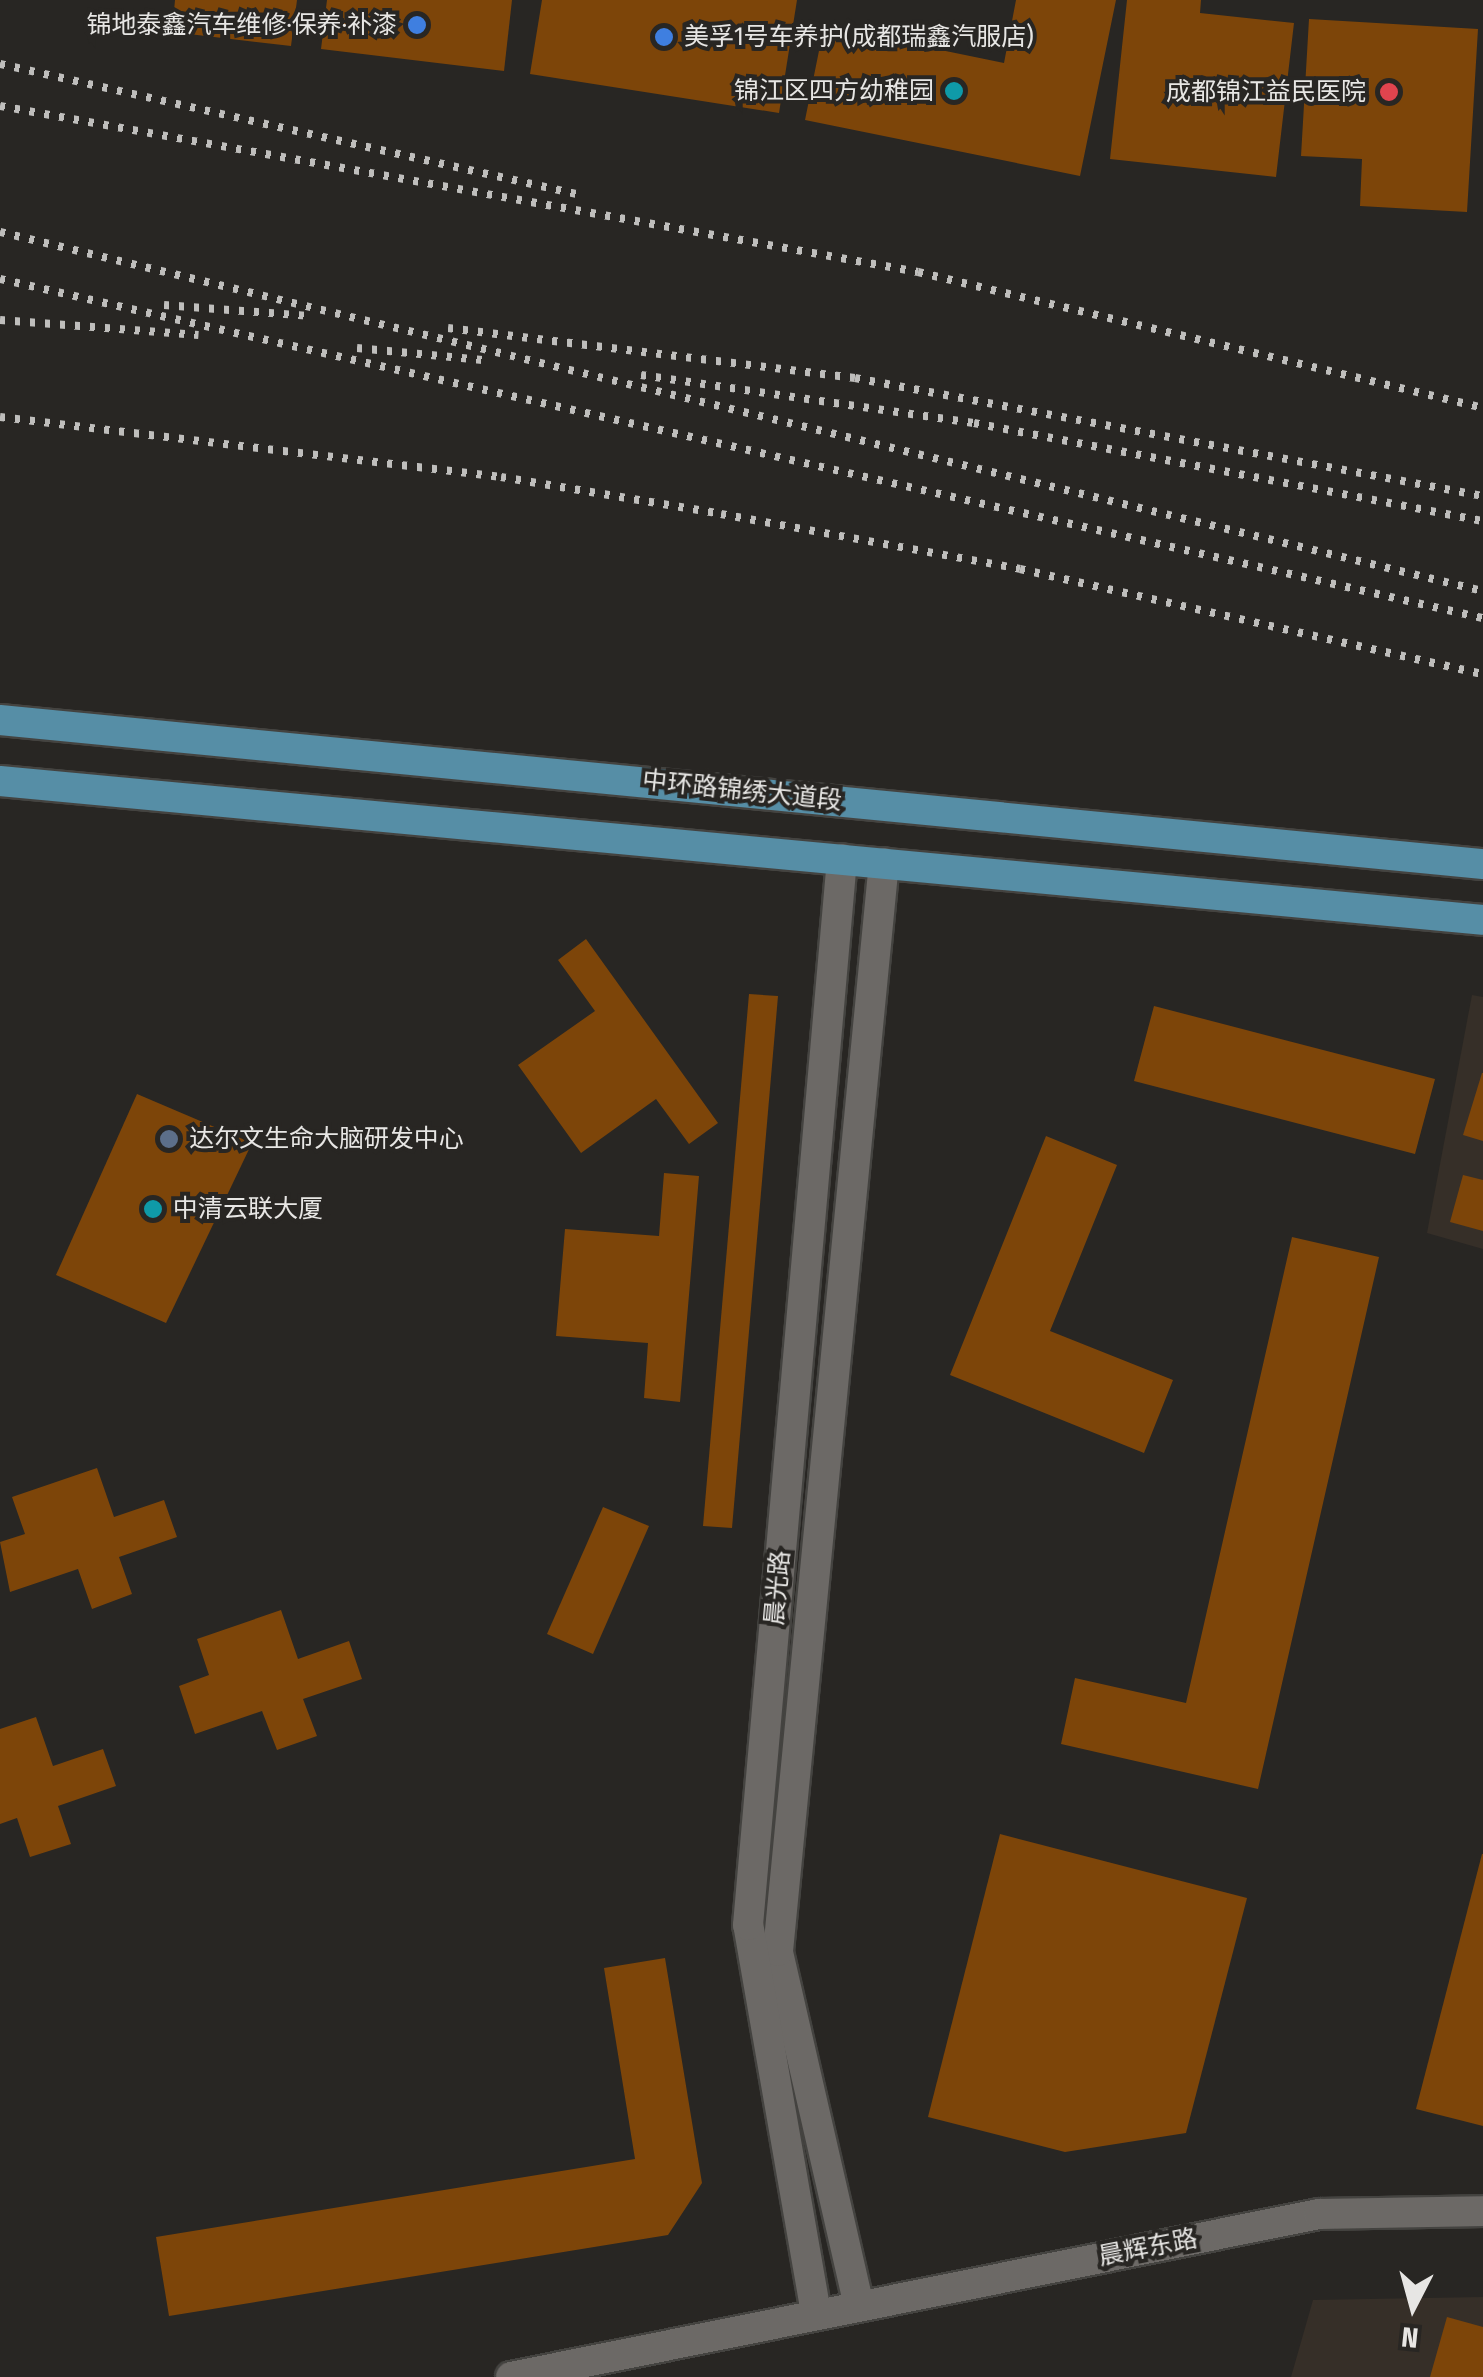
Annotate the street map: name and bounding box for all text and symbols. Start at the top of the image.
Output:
place label: 锦地泰鑫汽车维修·保养·补漆 [86,10,397,40]
marker: 锦地泰鑫汽车维修·保养·补漆 [406,14,428,36]
place label: 美孚1号车养护(成都瑞鑫汽服店) [684,22,1033,52]
marker: 美孚1号车养护(成都瑞鑫汽服店) [653,26,675,48]
place label: 锦江区四方幼稚园 [734,76,934,106]
place label: 成都锦江益民医院 [1166,77,1366,107]
marker: 成都锦江益民医院 [1376,79,1402,105]
marker: 锦江区四方幼稚园 [943,80,965,102]
street label: 中环路锦绣大道段 [641,766,843,816]
place label: 达尔文生命大脑研发中心 [189,1124,464,1154]
marker: 达尔文生命大脑研发中心 [158,1128,180,1150]
place label: 中清云联大厦 [173,1194,323,1224]
marker: 中清云联大厦 [142,1198,164,1220]
street label: 晨光路 [760,1549,796,1627]
street label: 晨辉东路 [1096,2224,1200,2272]
north arrow [1363,2257,1463,2357]
text: N [1400,2320,1420,2355]

